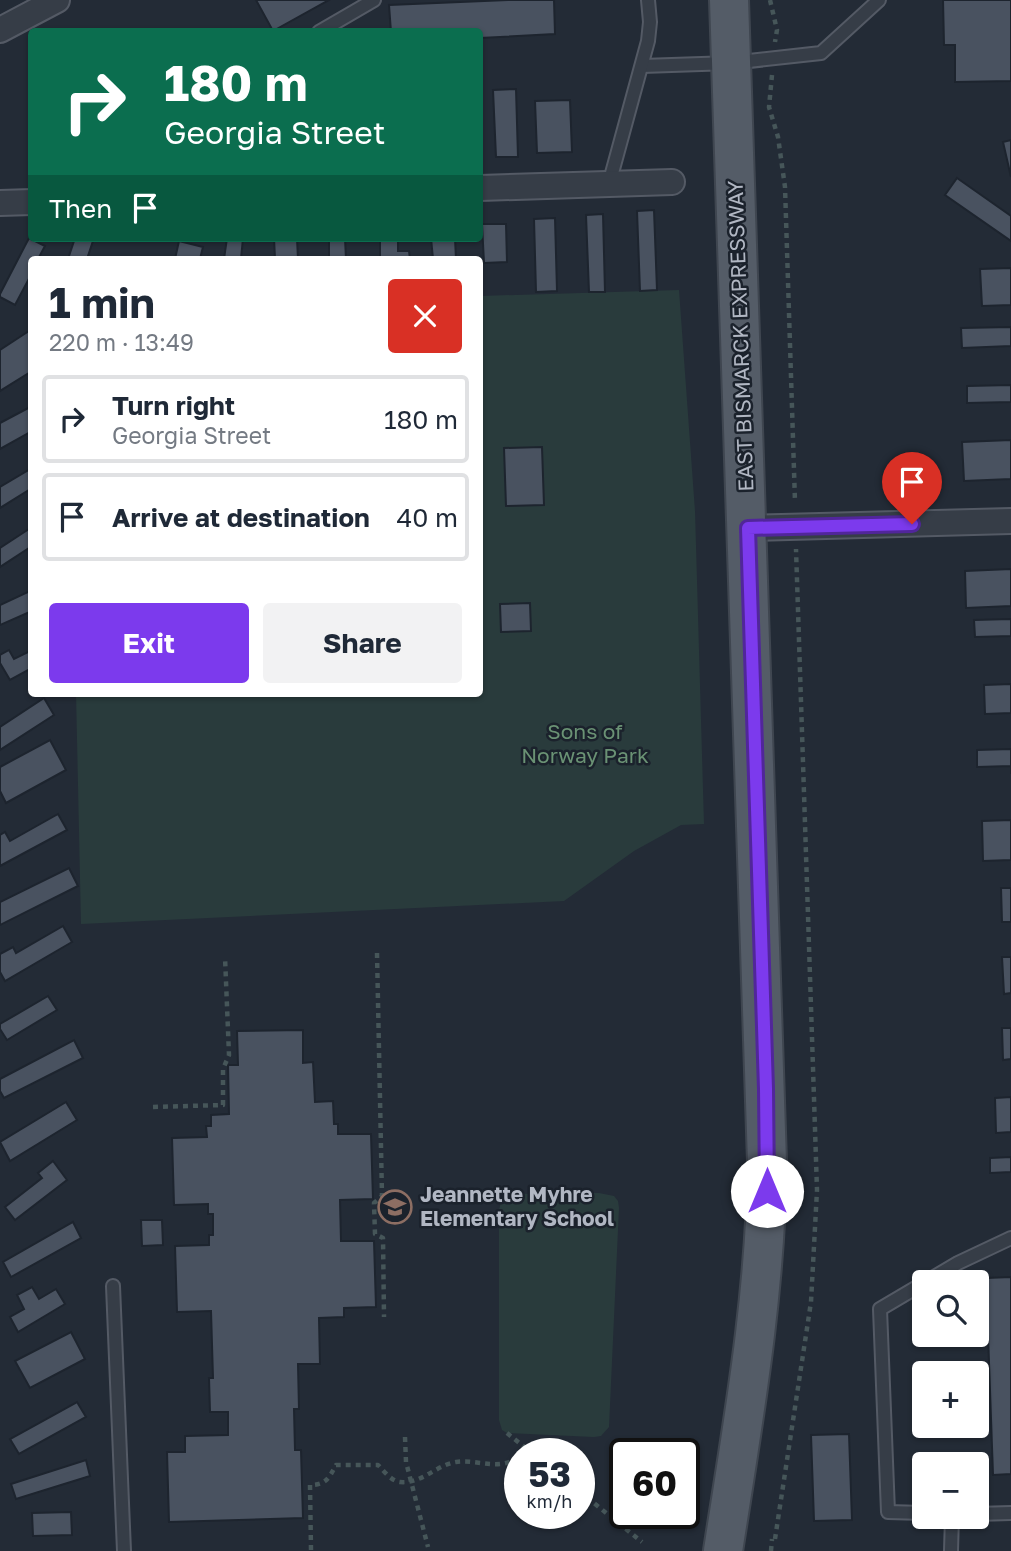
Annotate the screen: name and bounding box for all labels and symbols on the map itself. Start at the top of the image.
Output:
street label: EAST BISMARCK EXPRESSWAY [722,180,758,492]
pin [882,452,942,524]
park label: Sons of Norway Park [521,718,649,768]
position arrow [730,1154,804,1228]
place label: Jeannette Myhre Elementary School [420,1181,614,1231]
school or university icon: Jeannette Myhre Elementary School [376,1188,414,1226]
speed limit sign: 60 [609,1438,700,1529]

